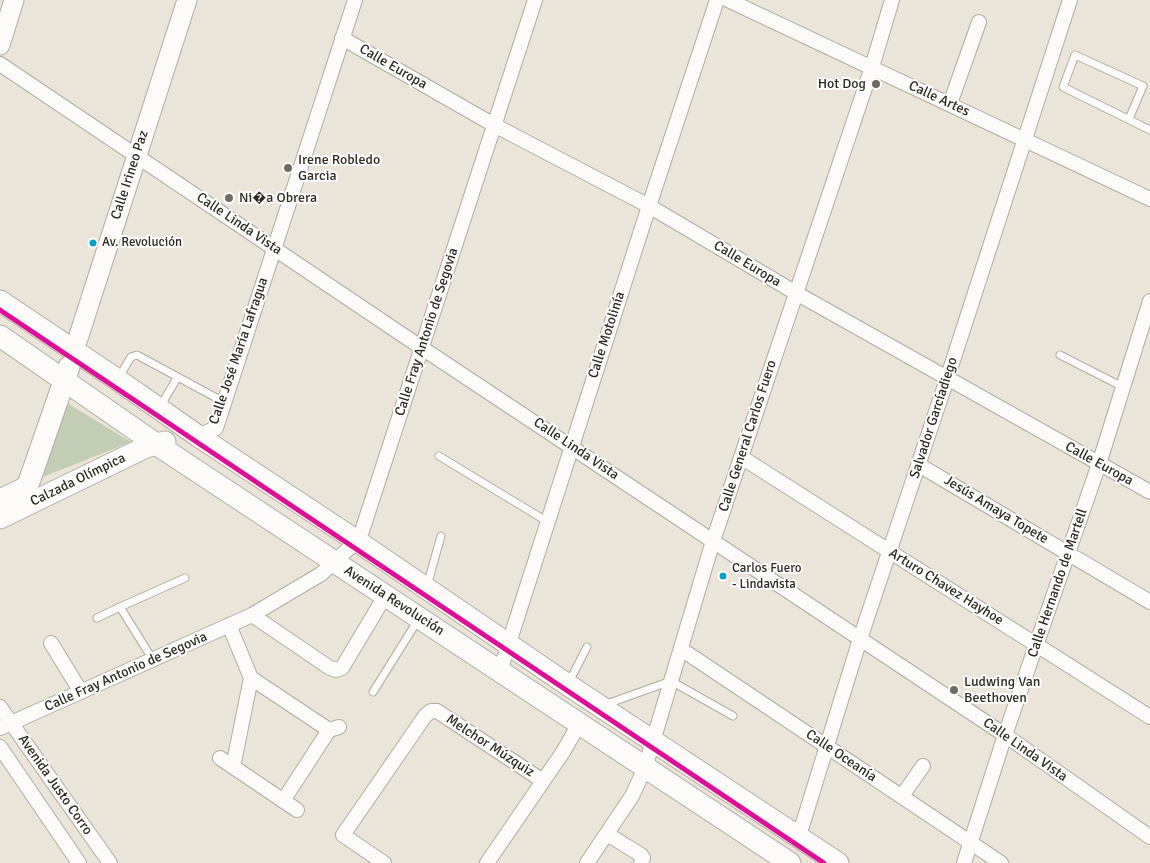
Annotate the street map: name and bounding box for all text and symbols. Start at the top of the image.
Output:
street label: Calle Europa [356,41,430,93]
place label: Hot Dog [818,76,866,92]
marker: Hot Dog [870,78,882,90]
street label: Calle Artes [906,78,972,120]
street label: Calle Irineo Paz [108,128,152,222]
place label: Irene Robledo Garcia [298,152,380,184]
marker: Irene Robledo Garcia [282,162,294,174]
street label: Calle Linda Vista [193,189,285,259]
place label: Ni�a Obrera [239,190,317,206]
marker: Ni�a Obrera [223,192,235,204]
place label: Av. Revolución [102,235,182,251]
street label: Calle Europa [710,237,784,291]
marker: Av. Revolución [88,238,98,248]
street label: Calle Fray Antonio de Segovia [392,246,462,418]
street label: Calle José María Lafragua [206,275,272,427]
street label: Calle Motolinía [585,289,629,381]
street label: Salvador Garcíadiego [906,355,962,481]
street label: Calle General Carlos Fuero [716,358,780,514]
street label: Calle Linda Vista [530,414,622,484]
street label: Calle Europa [1062,438,1136,490]
street label: Calzada Olímpica [28,450,128,510]
street label: Jesús Amaya Topete [941,472,1051,548]
street label: Calle Hernando de Martell [1025,506,1091,660]
street label: Arturo Chavez Hayhoe [886,545,1006,629]
place label: Carlos Fuero - Lindavista [732,561,801,592]
street label: Avenida Revolución [341,562,447,640]
marker: Carlos Fuero - Lindavista [718,571,728,581]
street label: Calle Fray Antonio de Segovia [42,629,210,715]
place label: Ludwing Van Beethoven [964,674,1040,706]
marker: Ludwing Van Beethoven [948,684,960,696]
street label: Melchor Múzquiz [443,711,537,781]
street label: Calle Linda Vista [979,715,1071,785]
street label: Calle Oceanía [802,726,880,786]
street label: Avenida Justo Corro [14,732,96,838]

